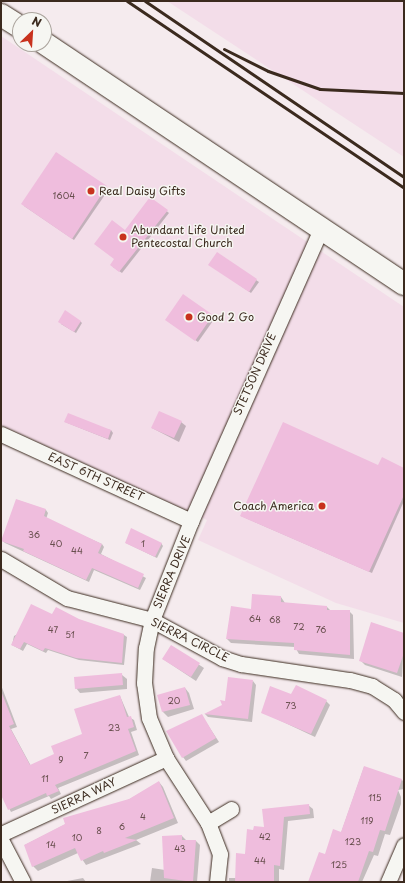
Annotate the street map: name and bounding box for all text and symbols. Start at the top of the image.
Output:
north arrow [12,12,52,52]
text: N [29,12,44,31]
place label: Real Daisy Gifts [99,184,185,198]
marker: Real Daisy Gifts [86,186,96,196]
house number: 1604 [53,190,75,200]
place label: Abundant Life United Pentecostal Church [131,224,246,250]
marker: Abundant Life United Pentecostal Church [118,232,128,242]
place label: Good 2 Go [197,310,255,324]
marker: Good 2 Go [184,312,194,322]
street label: STETSON DRIVE [231,331,279,417]
street label: EAST 6TH STREET [46,450,146,504]
place label: Coach America [233,499,314,513]
marker: Coach America [317,501,327,511]
house number: 36 [28,529,40,539]
street label: SIERRA DRIVE [151,533,193,611]
house number: 40 [50,538,62,548]
house number: 1 [141,538,145,548]
house number: 44 [71,545,83,555]
house number: 64 [249,613,261,623]
house number: 68 [269,614,281,624]
street label: SIERRA CIRCLE [149,615,231,665]
house number: 72 [293,621,305,631]
house number: 47 [48,624,58,634]
house number: 76 [316,624,326,634]
house number: 51 [65,629,75,639]
house number: 20 [168,695,180,705]
house number: 73 [286,700,296,710]
house number: 23 [108,722,120,732]
house number: 7 [83,750,89,760]
house number: 9 [58,754,64,764]
house number: 11 [41,773,49,783]
street label: SIERRA WAY [49,775,119,817]
house number: 115 [368,792,382,802]
house number: 4 [140,811,146,821]
house number: 119 [361,815,373,825]
house number: 6 [119,821,125,831]
house number: 8 [96,825,102,835]
house number: 42 [259,831,271,841]
house number: 10 [72,832,82,842]
house number: 123 [345,836,361,846]
house number: 14 [46,839,56,849]
house number: 43 [174,843,186,853]
house number: 44 [254,855,266,865]
house number: 125 [331,859,347,869]

